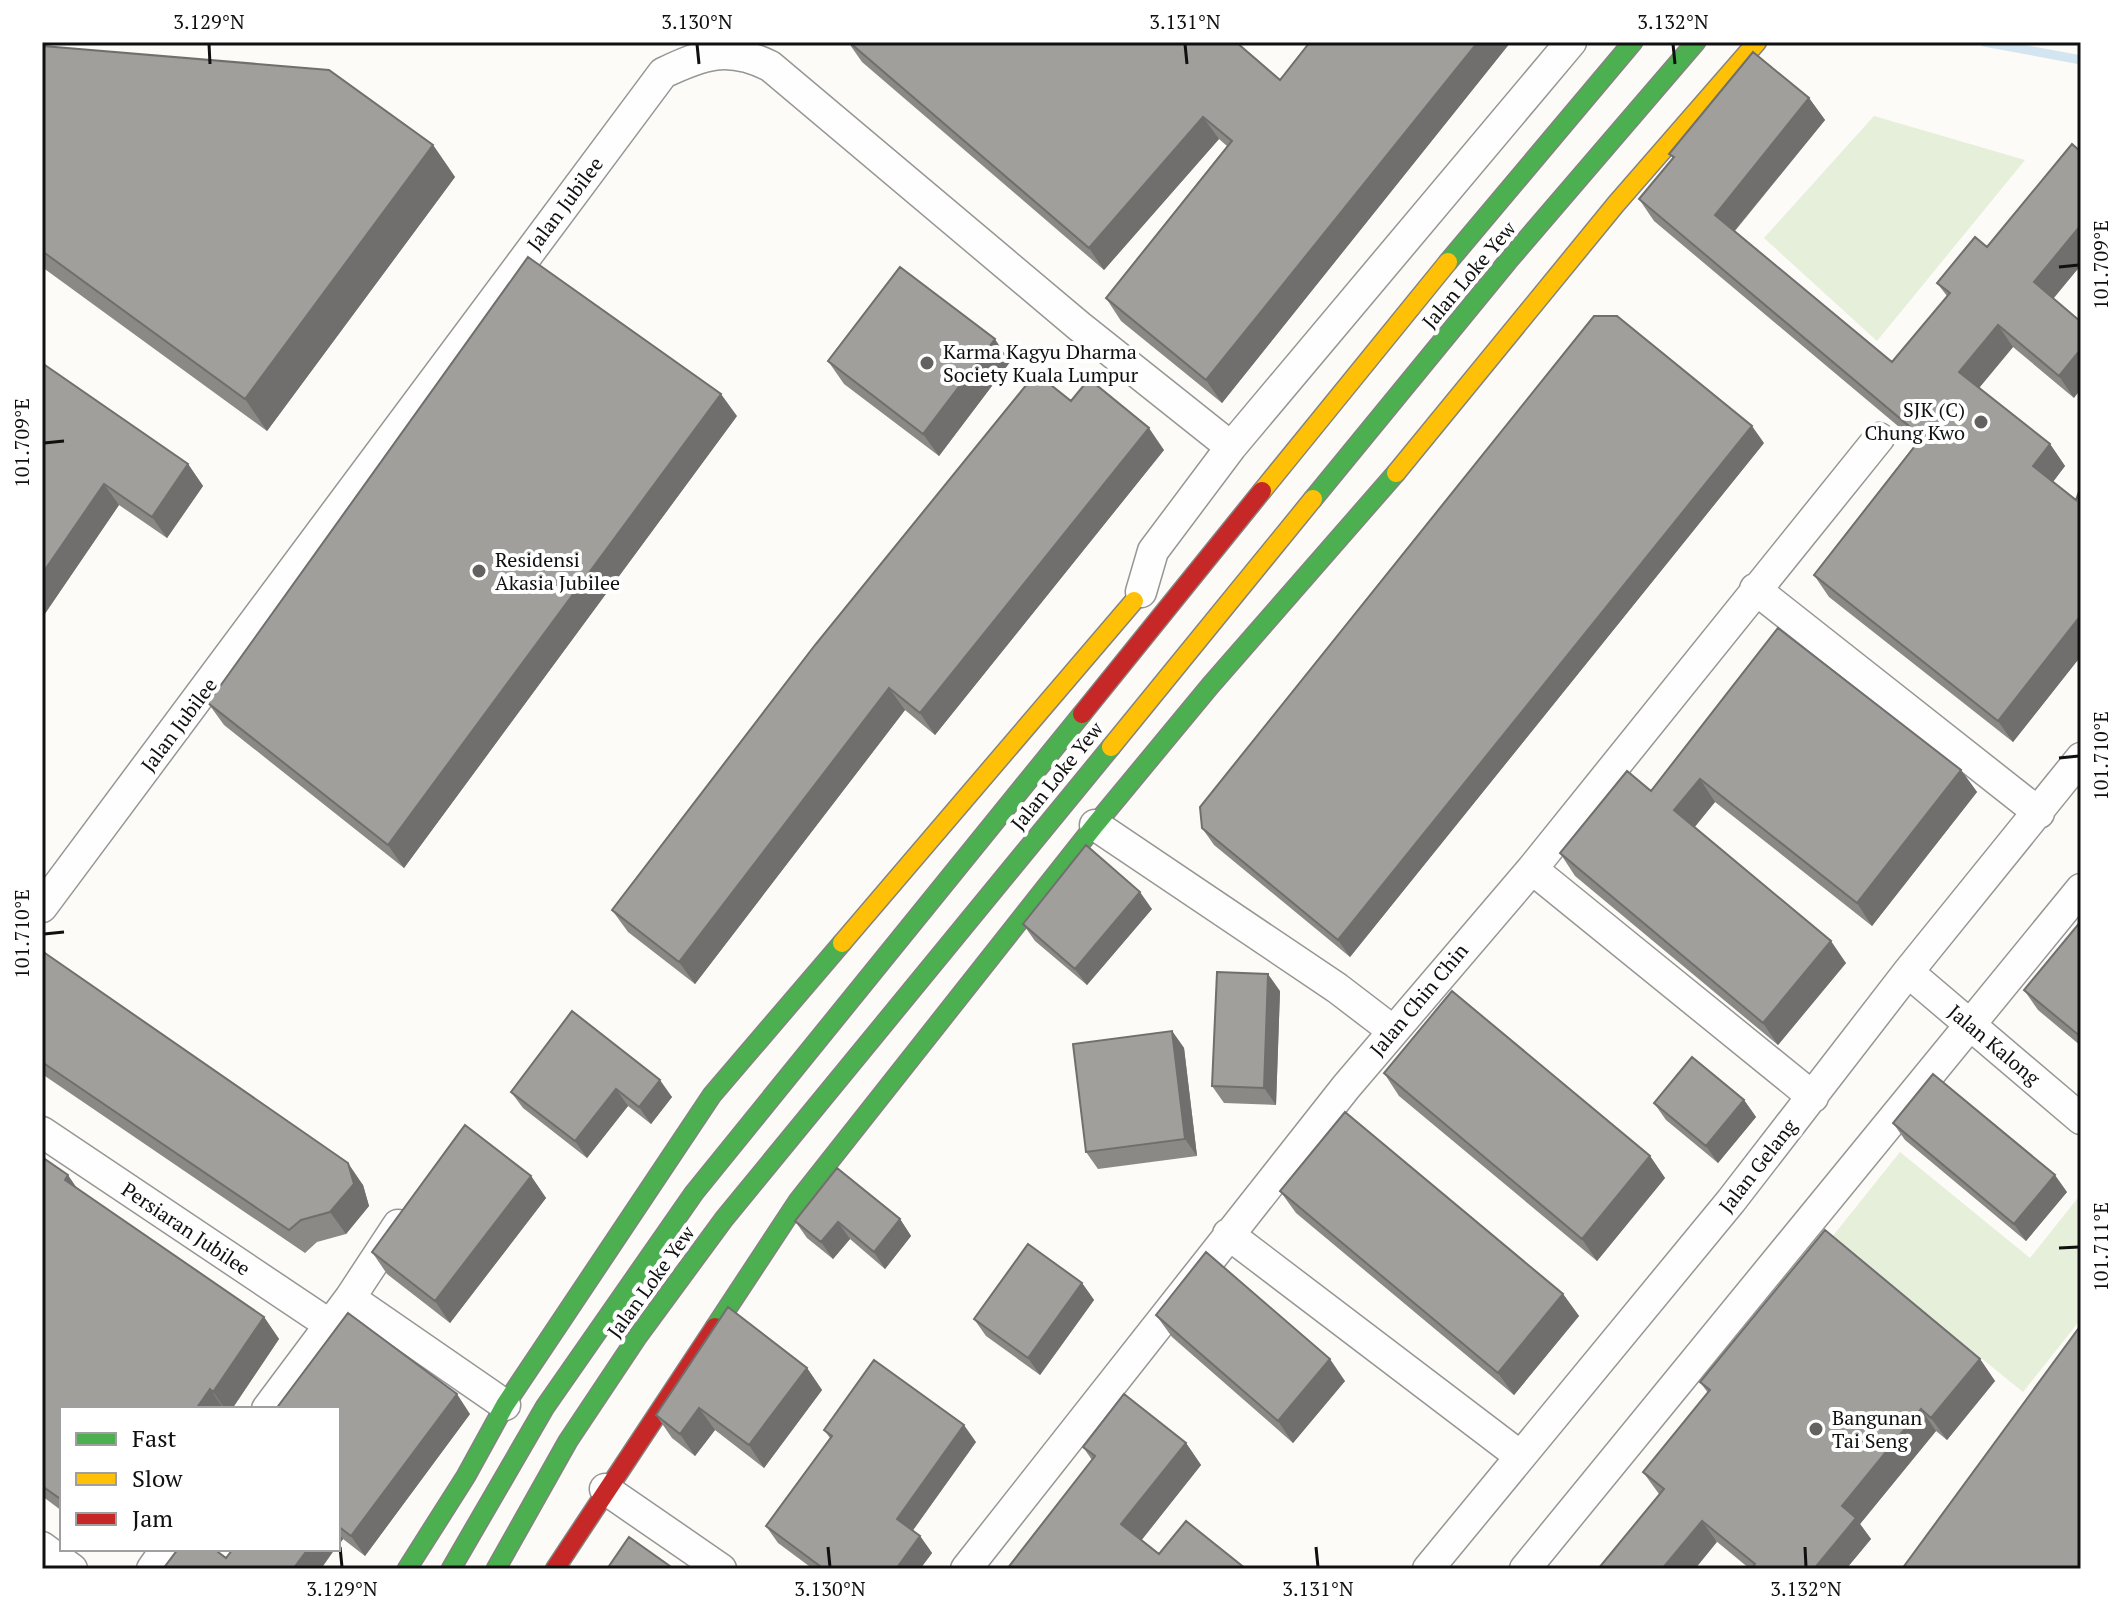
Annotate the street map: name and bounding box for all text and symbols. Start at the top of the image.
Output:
text: 3.129°N [173,8,245,35]
text: 3.130°N [661,8,733,35]
text: 3.131°N [1149,8,1221,35]
text: 3.132°N [1637,8,1709,35]
street label: Jalan Jubilee [520,151,609,256]
street label: Jalan Loke Yew [1416,215,1522,334]
text: 101.709°E [2087,220,2114,310]
place label: Karma Kagyu Dharma Society Kuala Lumpur [943,338,1139,388]
marker: Karma Kagyu Dharma Society Kuala Lumpur [918,354,936,372]
place label: SJK (C) Chung Kwo [1864,396,1965,446]
text: 101.709°E [8,398,35,488]
marker: SJK (C) Chung Kwo [1972,413,1990,431]
place label: Residensi Akasia Jubilee [495,546,620,596]
marker: Residensi Akasia Jubilee [470,562,488,580]
street label: Jalan Jubilee [134,672,223,777]
text: 101.710°E [2087,711,2114,801]
street label: Jalan Loke Yew [1004,715,1109,836]
text: 101.710°E [8,889,35,979]
street label: Jalan Chin Chin [1363,937,1474,1062]
street label: Jalan Kalong [1943,998,2046,1091]
street label: Jalan Gelang [1712,1113,1803,1218]
street label: Persiaran Jubilee [117,1176,256,1282]
text: 101.711°E [2087,1202,2114,1292]
street label: Jalan Loke Yew [601,1220,701,1343]
place label: Bangunan Tai Seng [1832,1404,1922,1454]
legend [60,1407,340,1551]
marker: Bangunan Tai Seng [1807,1420,1825,1438]
text: Fast [132,1422,177,1454]
text: Slow [132,1462,183,1494]
text: Jam [132,1502,173,1534]
text: 3.129°N [306,1575,378,1602]
text: 3.130°N [794,1575,866,1602]
text: 3.131°N [1282,1575,1354,1602]
text: 3.132°N [1770,1575,1842,1602]

